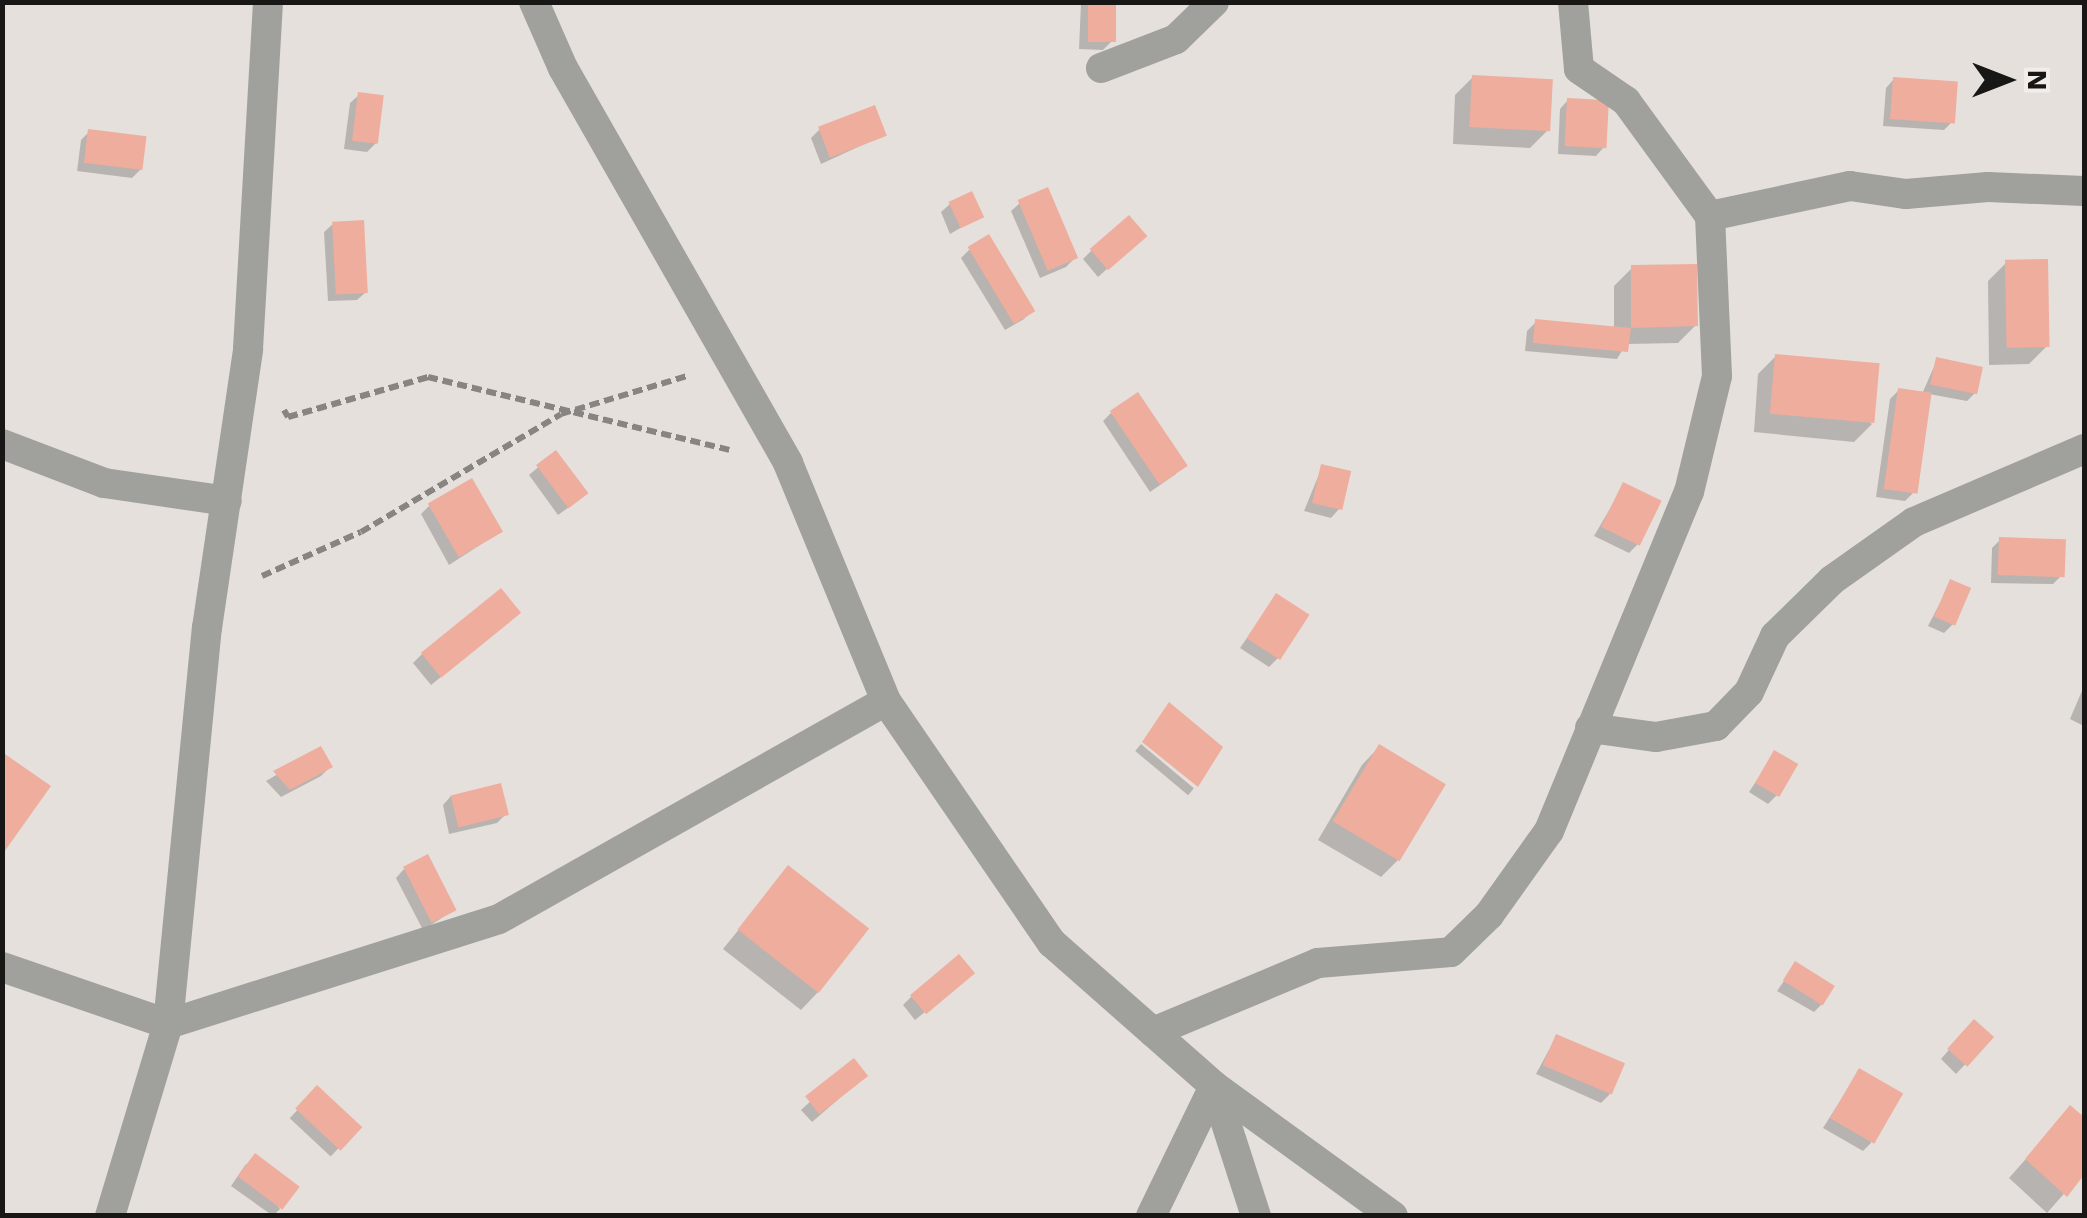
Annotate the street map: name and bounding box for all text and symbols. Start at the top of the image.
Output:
north arrow [1957,30,2057,130]
text: N [2021,70,2054,90]

